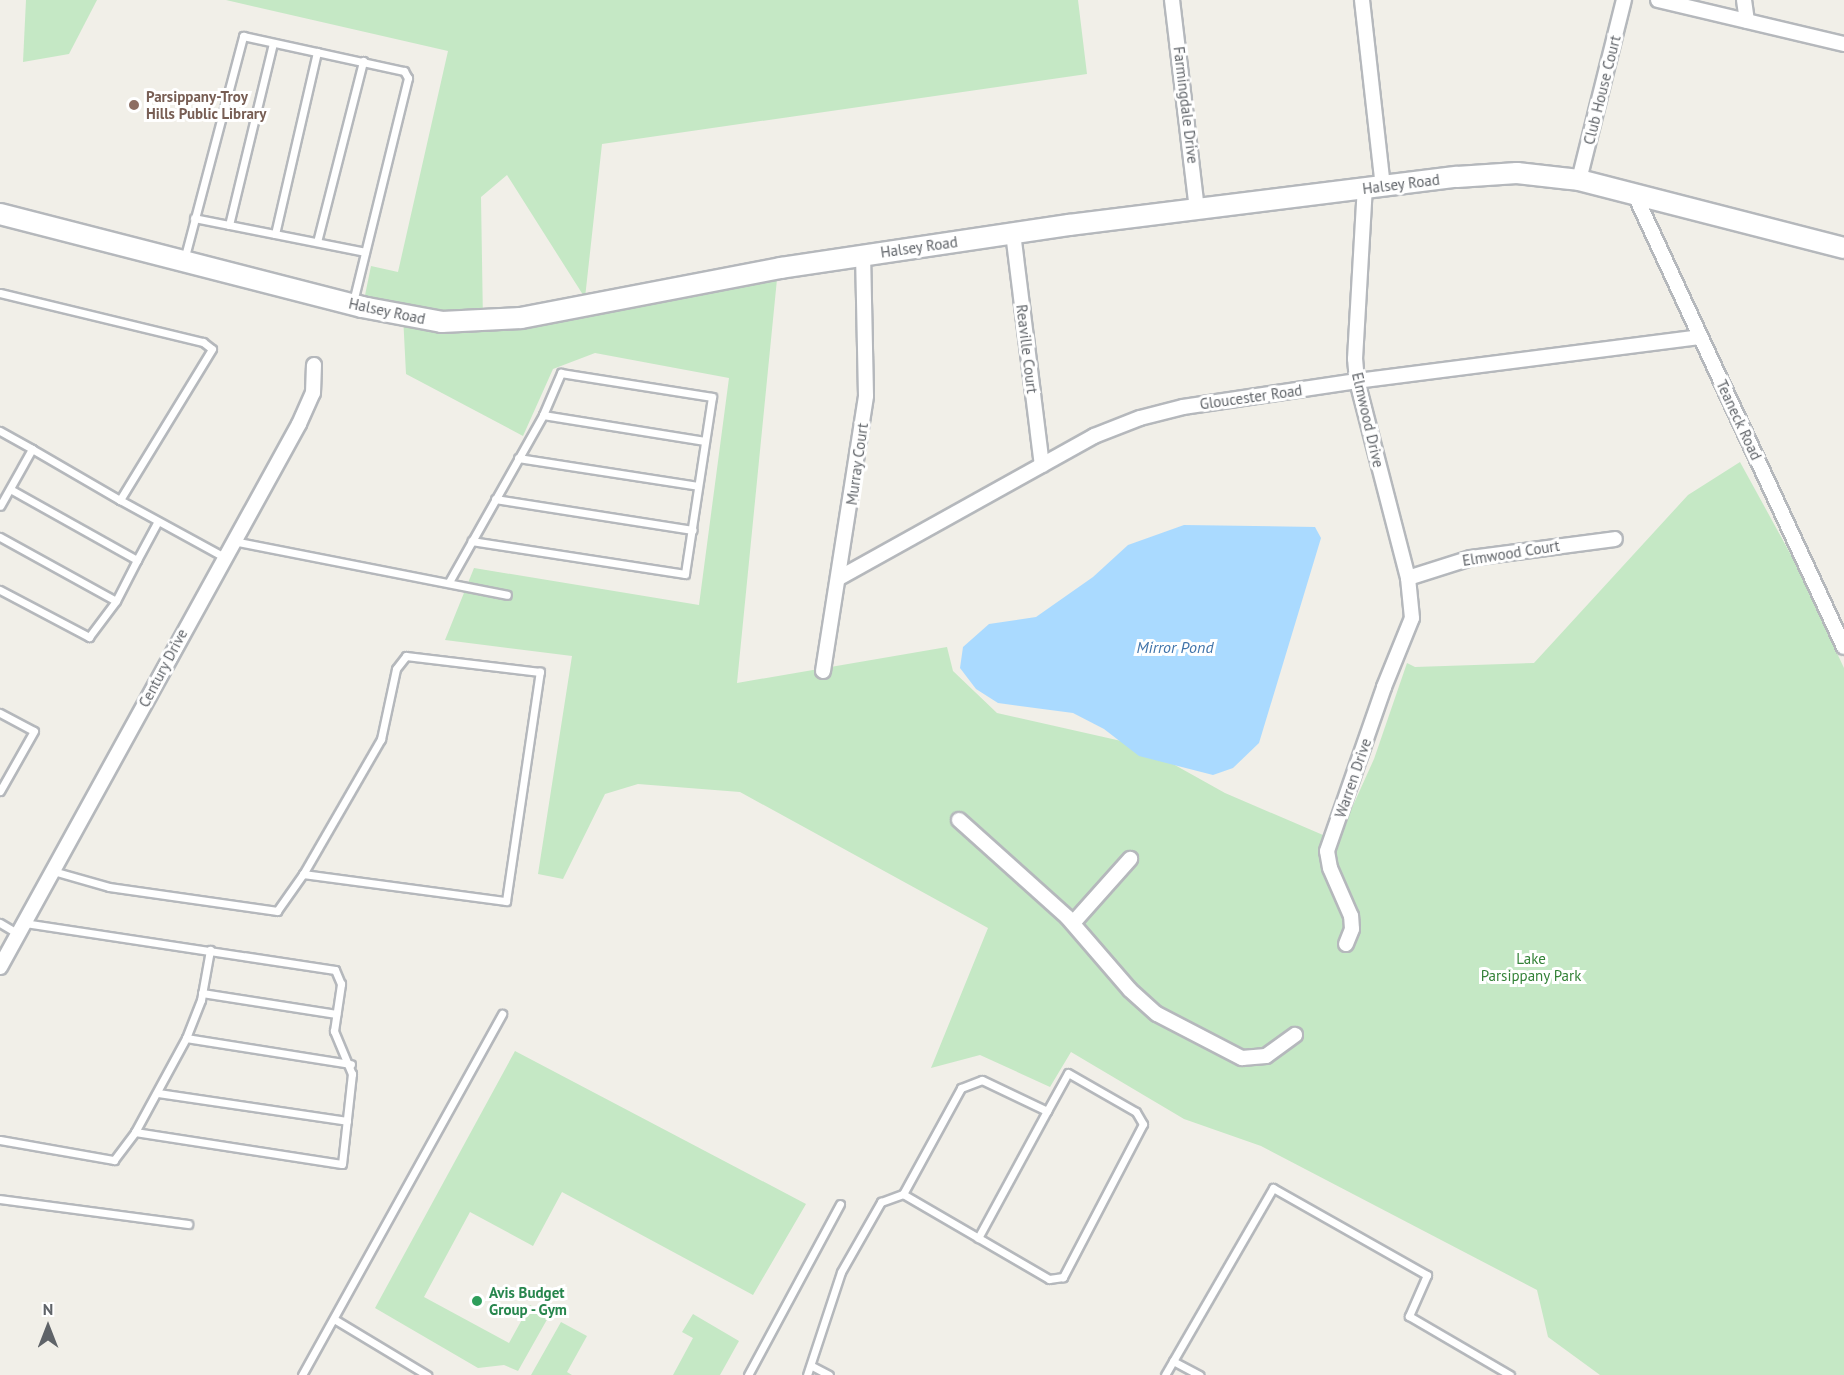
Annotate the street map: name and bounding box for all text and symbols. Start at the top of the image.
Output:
street label: Club House Court [1580,33,1624,147]
street label: Farmingdale Drive [1170,45,1202,165]
place label: Parsippany-Troy Hills Public Library [146,87,267,122]
marker: Parsippany-Troy Hills Public Library [127,98,141,112]
street label: Halsey Road [1361,170,1441,198]
street label: Halsey Road [879,233,959,261]
street label: Halsey Road [347,294,427,328]
street label: Reaville Court [1013,303,1041,395]
street label: Elmwood Drive [1348,371,1388,469]
street label: Teaneck Road [1712,377,1766,463]
street label: Gloucester Road [1199,381,1303,413]
street label: Murray Court [842,421,872,507]
street label: Elmwood Court [1461,536,1561,570]
street label: Century Drive [135,625,191,711]
water label: Mirror Pond [1136,637,1214,657]
street label: Warren Drive [1331,736,1375,820]
park label: Lake Parsippany Park [1480,949,1582,984]
place label: Avis Budget Group - Gym [489,1283,569,1318]
marker: Avis Budget Group - Gym [470,1294,484,1308]
north arrow [18,1297,78,1357]
text: N [43,1299,53,1319]

